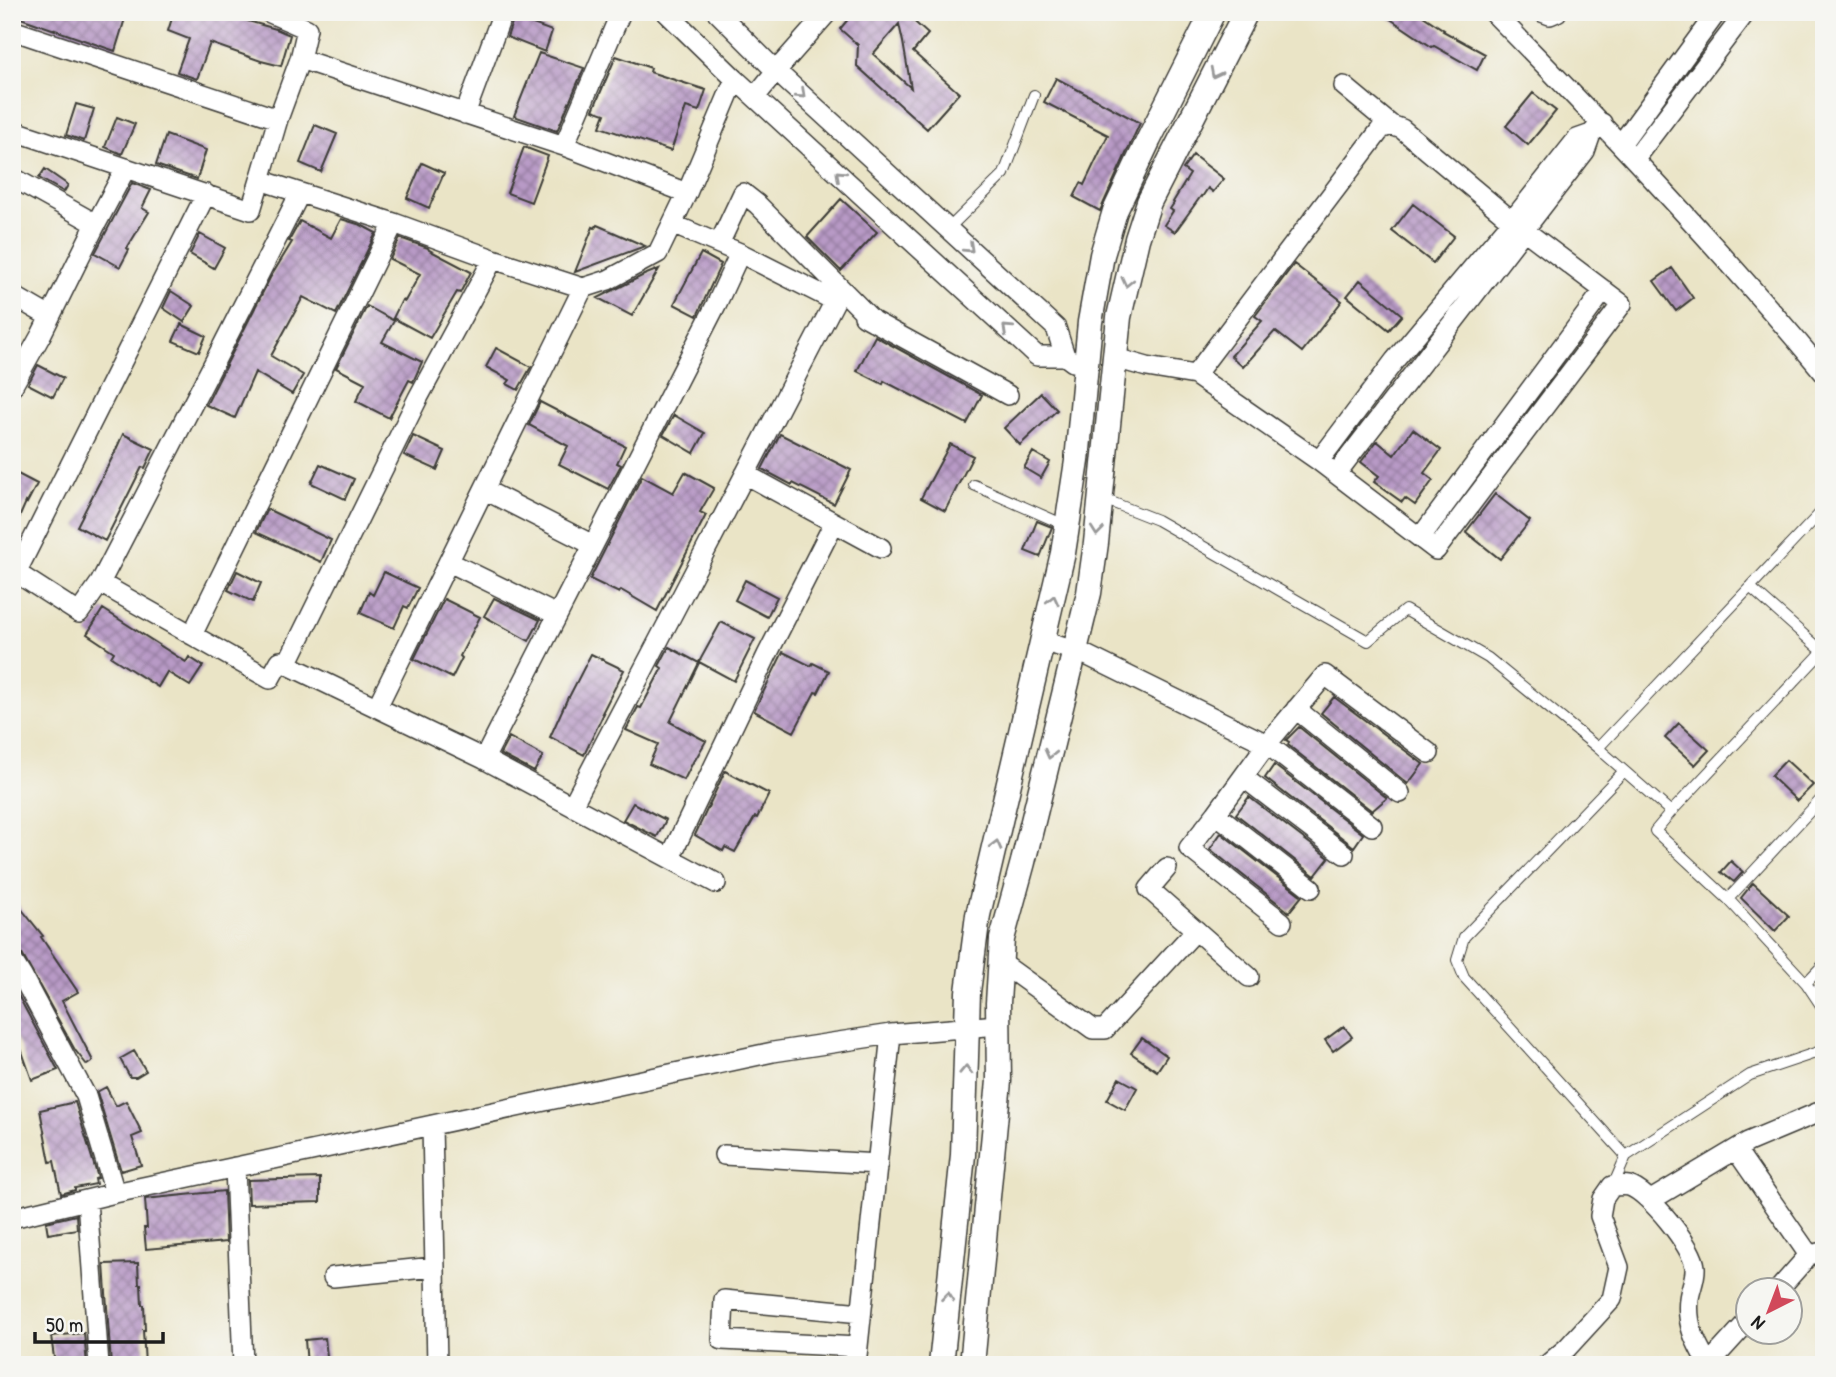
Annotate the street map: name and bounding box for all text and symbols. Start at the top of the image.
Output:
one-way arrow [1210,66,1224,78]
one-way arrow [793,86,806,98]
one-way arrow [835,171,848,183]
one-way arrow [961,240,974,252]
one-way arrow [1121,275,1136,287]
one-way arrow [1002,325,1015,337]
one-way arrow [1090,526,1105,537]
one-way arrow [1044,594,1059,606]
one-way arrow [1044,748,1058,760]
one-way arrow [987,840,1002,852]
one-way arrow [958,1064,973,1075]
north arrow [1734,1276,1804,1346]
one-way arrow [940,1291,955,1302]
scale bar [35,1300,163,1344]
text: 50 m [46,1310,83,1339]
text: N [1745,1311,1770,1337]

